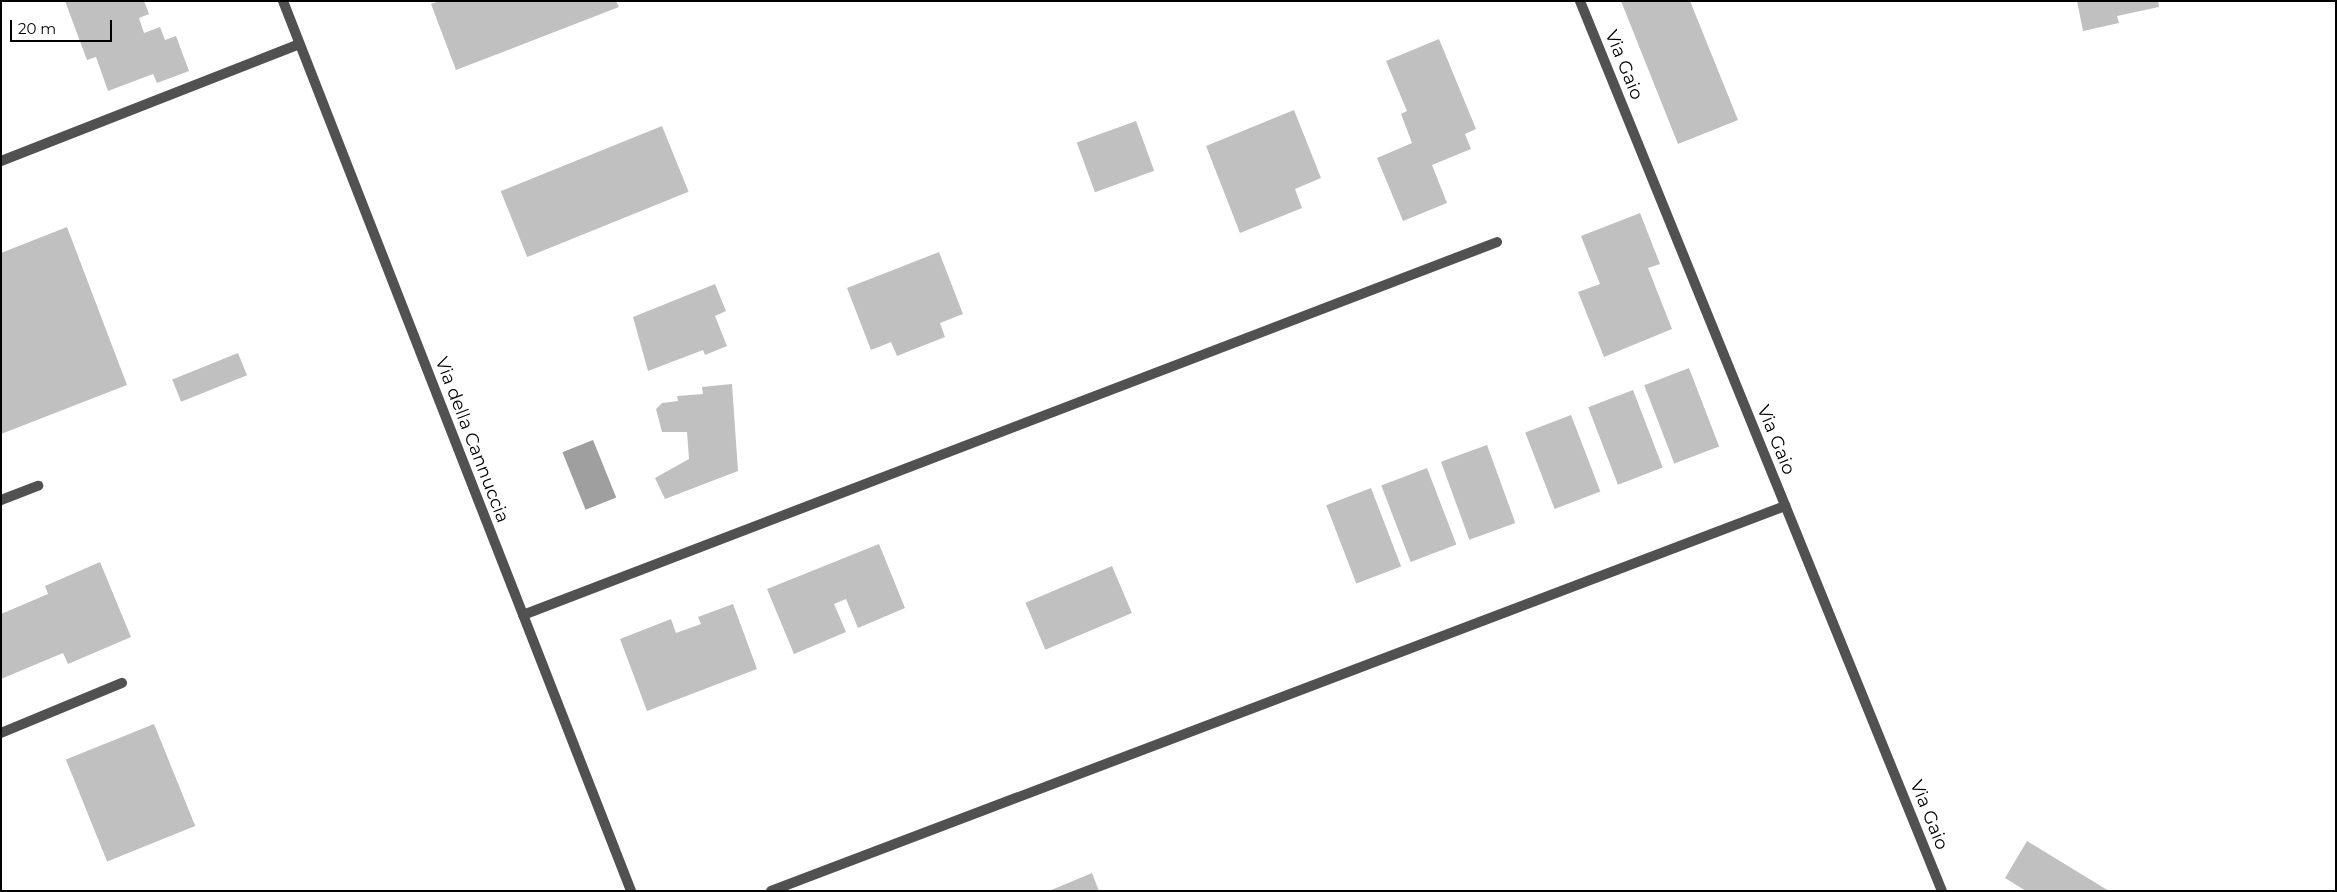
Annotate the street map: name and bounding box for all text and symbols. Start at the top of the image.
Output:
scale bar [12,10,115,42]
text: 20 m [18,19,56,38]
street label: Via Gaio [1600,27,1648,103]
street label: Via della Cannuccia [430,354,514,526]
street label: Via Gaio [1752,402,1800,478]
street label: Via Gaio [1905,777,1953,853]

